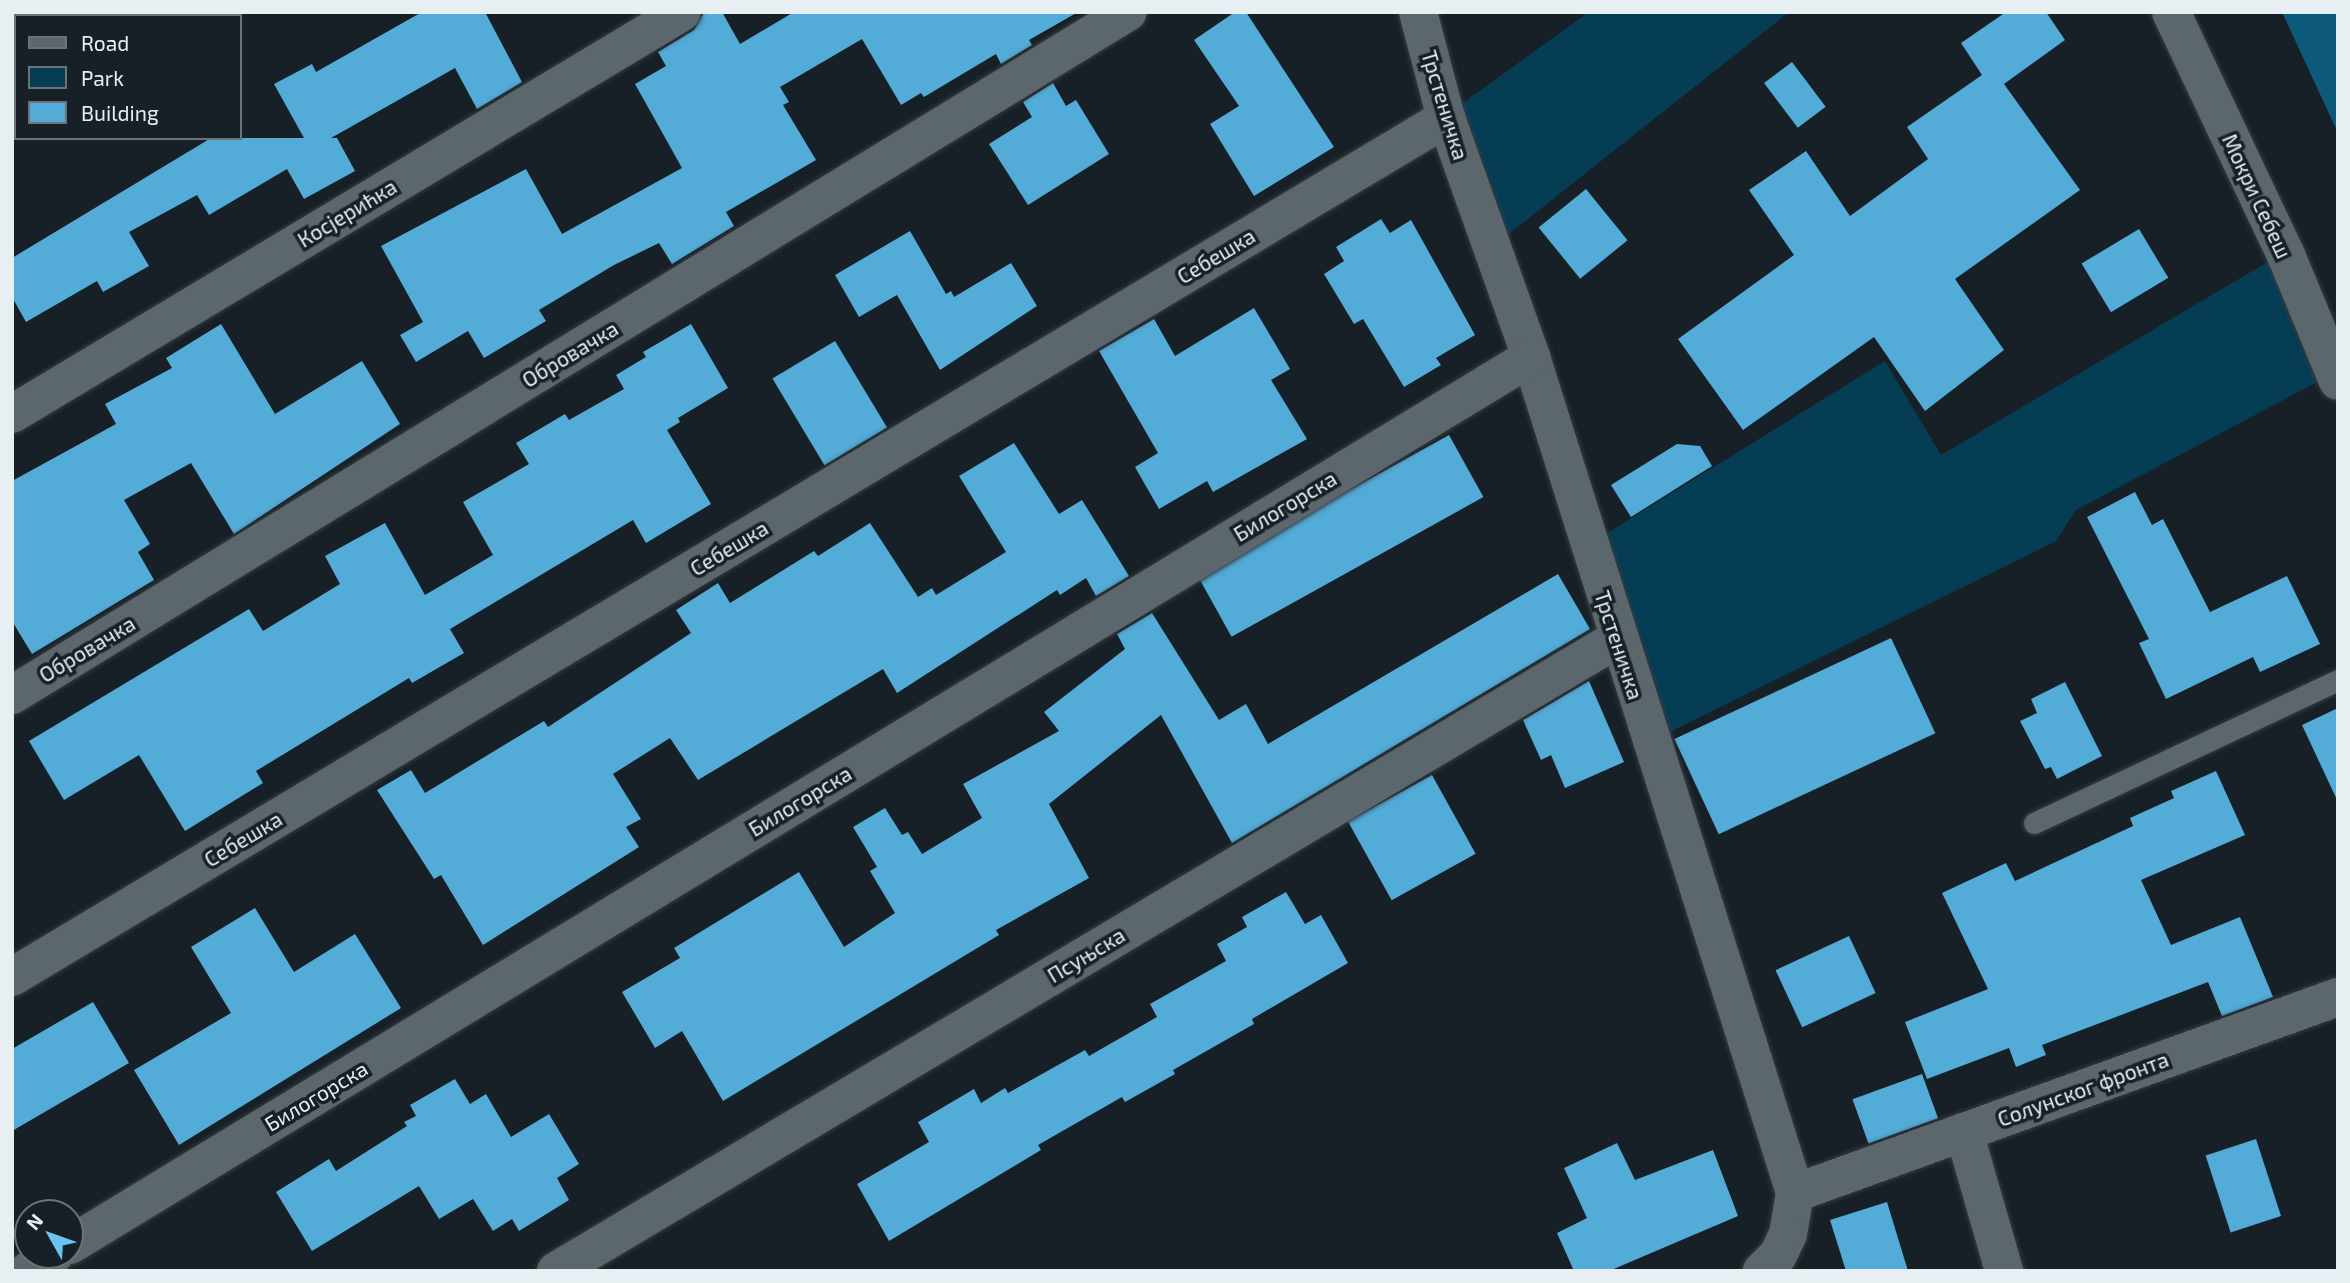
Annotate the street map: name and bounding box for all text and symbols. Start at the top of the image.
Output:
legend [14,14,242,140]
text: Road [81,30,129,55]
street label: Трстеничка [1416,47,1474,163]
text: Park [81,65,124,90]
text: Building [81,100,159,125]
street label: Мокри Себеш [2217,130,2297,262]
street label: Косјерићка [293,174,401,252]
street label: Себешка [1173,223,1259,289]
street label: Обровачка [517,316,623,392]
street label: Билогорска [1229,465,1341,547]
street label: Себешка [686,515,772,581]
street label: Трстеничка [1590,587,1648,703]
street label: Обровачка [34,611,140,687]
street label: Билогорска [744,760,856,842]
street label: Себешка [200,806,286,872]
street label: Псуњска [1043,922,1129,988]
street label: Солунског фронта [1994,1046,2172,1132]
street label: Билогорска [260,1055,372,1137]
north arrow [14,1199,84,1269]
text: N [21,1209,47,1234]

